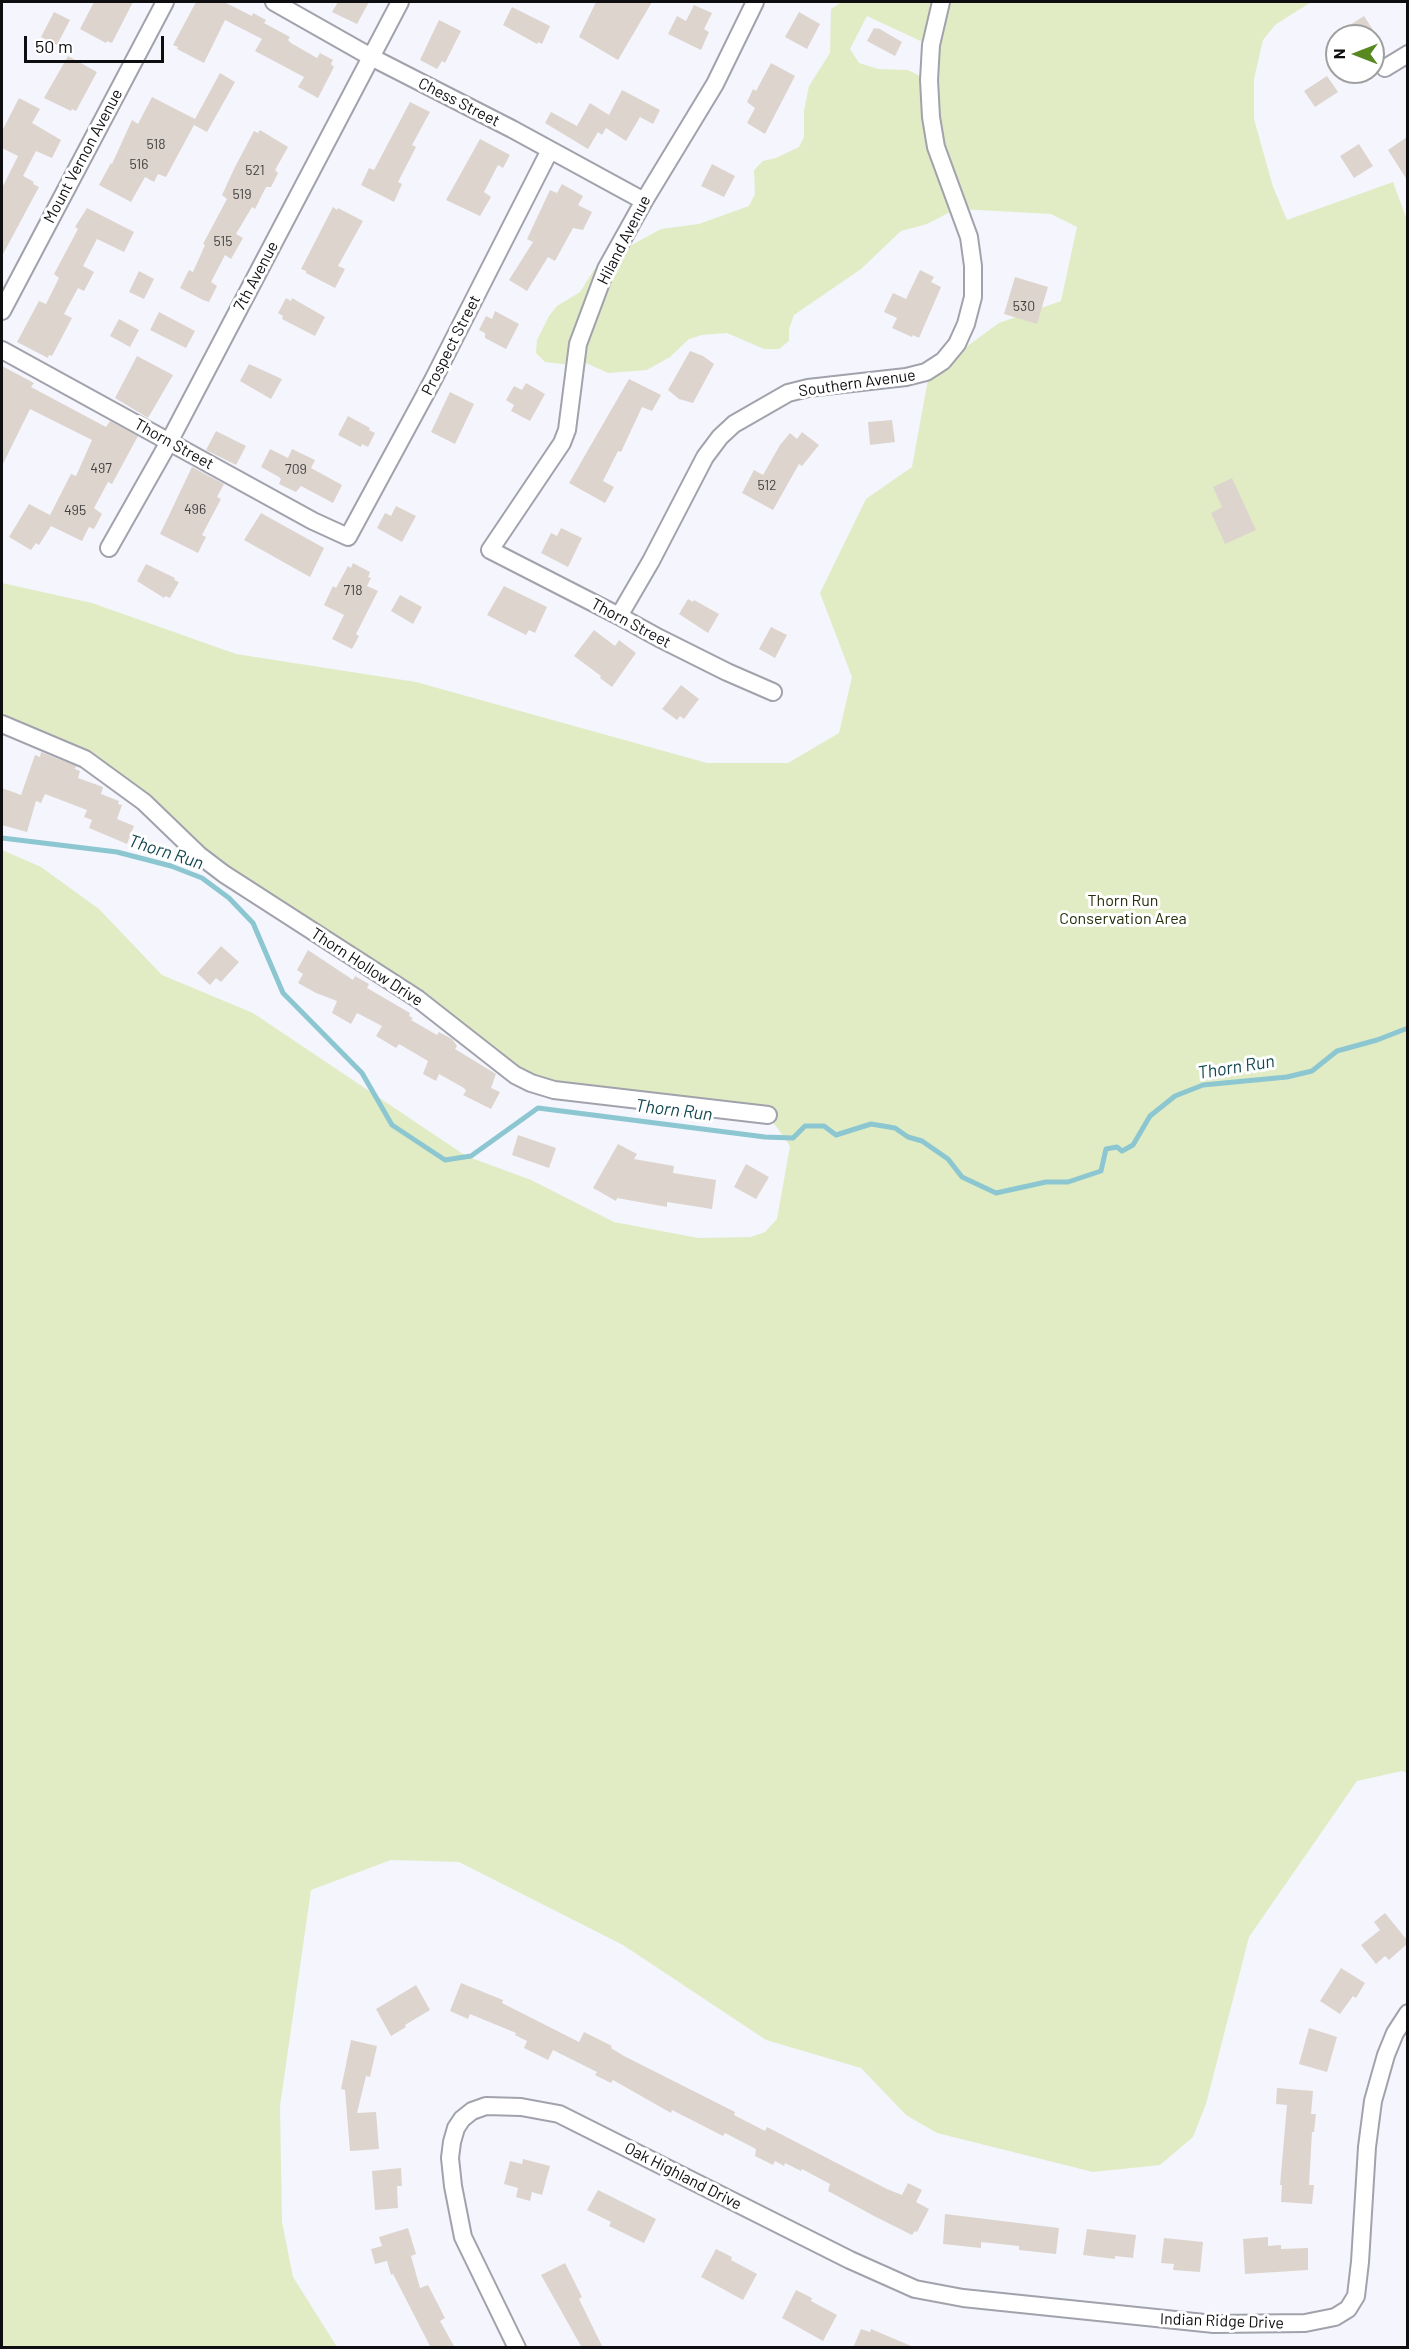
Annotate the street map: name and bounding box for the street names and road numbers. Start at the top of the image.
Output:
street label: Chess Street [415,73,503,131]
street label: Mount Vernon Avenue [39,86,127,226]
street label: Hiland Avenue [593,192,655,288]
street label: 7th Avenue [230,238,282,314]
street label: Prospect Street [417,292,485,398]
street label: Southern Avenue [797,365,917,401]
street label: Thorn Street [131,414,217,474]
street label: Thorn Street [588,594,674,652]
street label: Thorn Hollow Drive [308,924,426,1010]
street label: Oak Highland Drive [621,2138,745,2214]
street label: Indian Ridge Drive [1160,2309,1284,2333]

